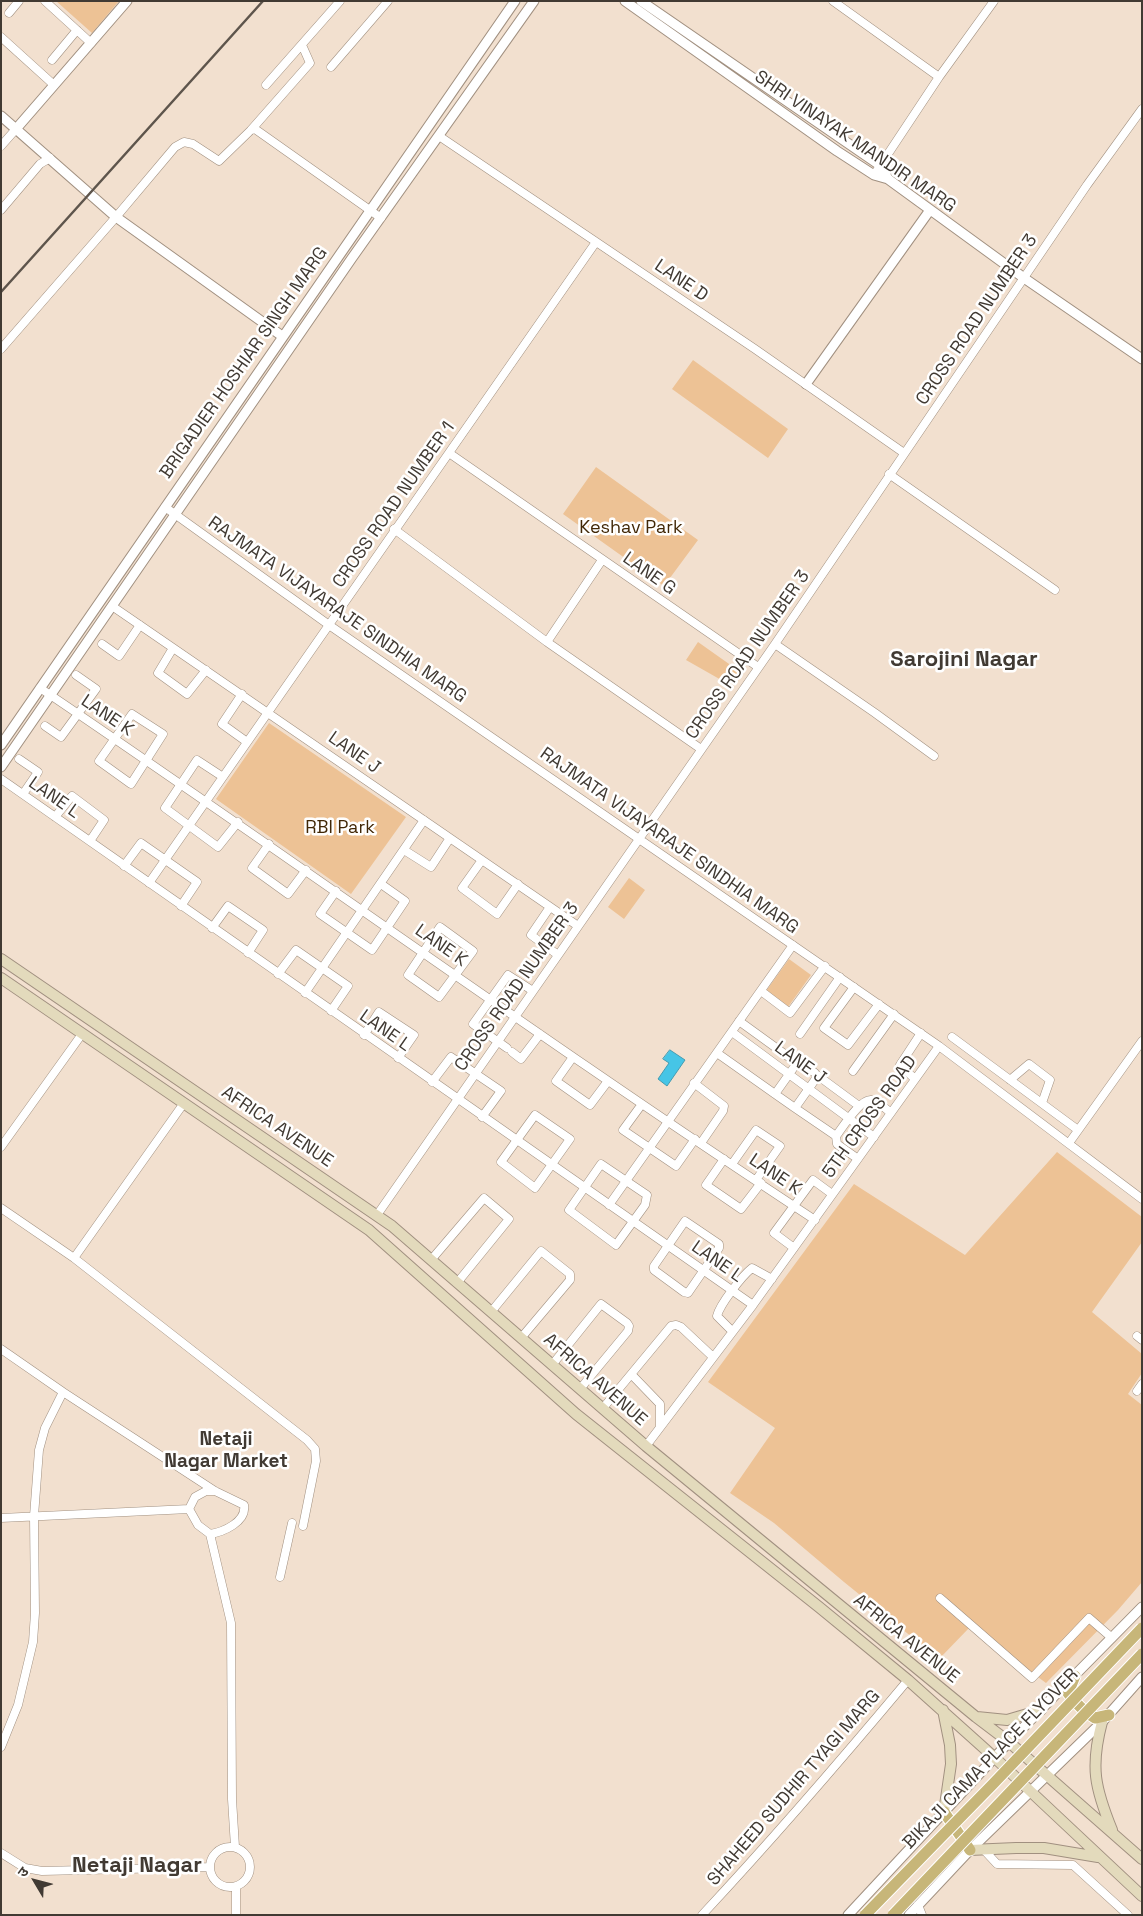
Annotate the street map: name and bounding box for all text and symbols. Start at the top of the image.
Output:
street label: SHRI VINAYAK MANDIR MARG [750,66,960,218]
street label: CROSS ROAD NUMBER 3 [912,231,1042,409]
street label: BRIGADIER HOSHIAR SINGH MARG [156,243,332,483]
street label: LANE D [650,255,712,307]
street label: CROSS ROAD NUMBER 1 [328,418,460,592]
street label: RAJMATA VIJAYARAJE SINDHIA MARG [204,512,470,708]
park label: Keshav Park [579,517,683,539]
street label: LANE G [618,548,680,600]
street label: CROSS ROAD NUMBER 3 [681,566,815,744]
district label: Sarojini Nagar [890,647,1038,673]
street label: LANE K [77,691,137,741]
street label: LANE J [324,727,384,779]
street label: RAJMATA VIJAYARAJE SINDHIA MARG [536,743,802,939]
street label: LANE L [24,773,84,823]
park label: RBI Park [305,817,375,839]
street label: CROSS ROAD NUMBER 3 [450,898,584,1076]
street label: LANE K [411,920,471,972]
street label: LANE L [355,1006,415,1056]
street label: LANE J [770,1037,830,1089]
street label: 5TH CROSS ROAD [818,1052,922,1182]
street label: AFRICA AVENUE [217,1082,337,1172]
street label: LANE K [745,1150,805,1200]
street label: LANE L [687,1237,747,1287]
street label: AFRICA AVENUE [539,1329,651,1431]
district label: Netaji Nagar Market [164,1429,288,1473]
street label: AFRICA AVENUE [849,1590,963,1688]
street label: BIKAJI CAMA PLACE FLYOVER [899,1664,1083,1854]
street label: SHAHEED SUDHIR TYAGI MARG [703,1686,885,1890]
district label: Netaji Nagar [72,1853,202,1879]
north arrow [10,1856,60,1906]
text: उ [13,1863,33,1881]

